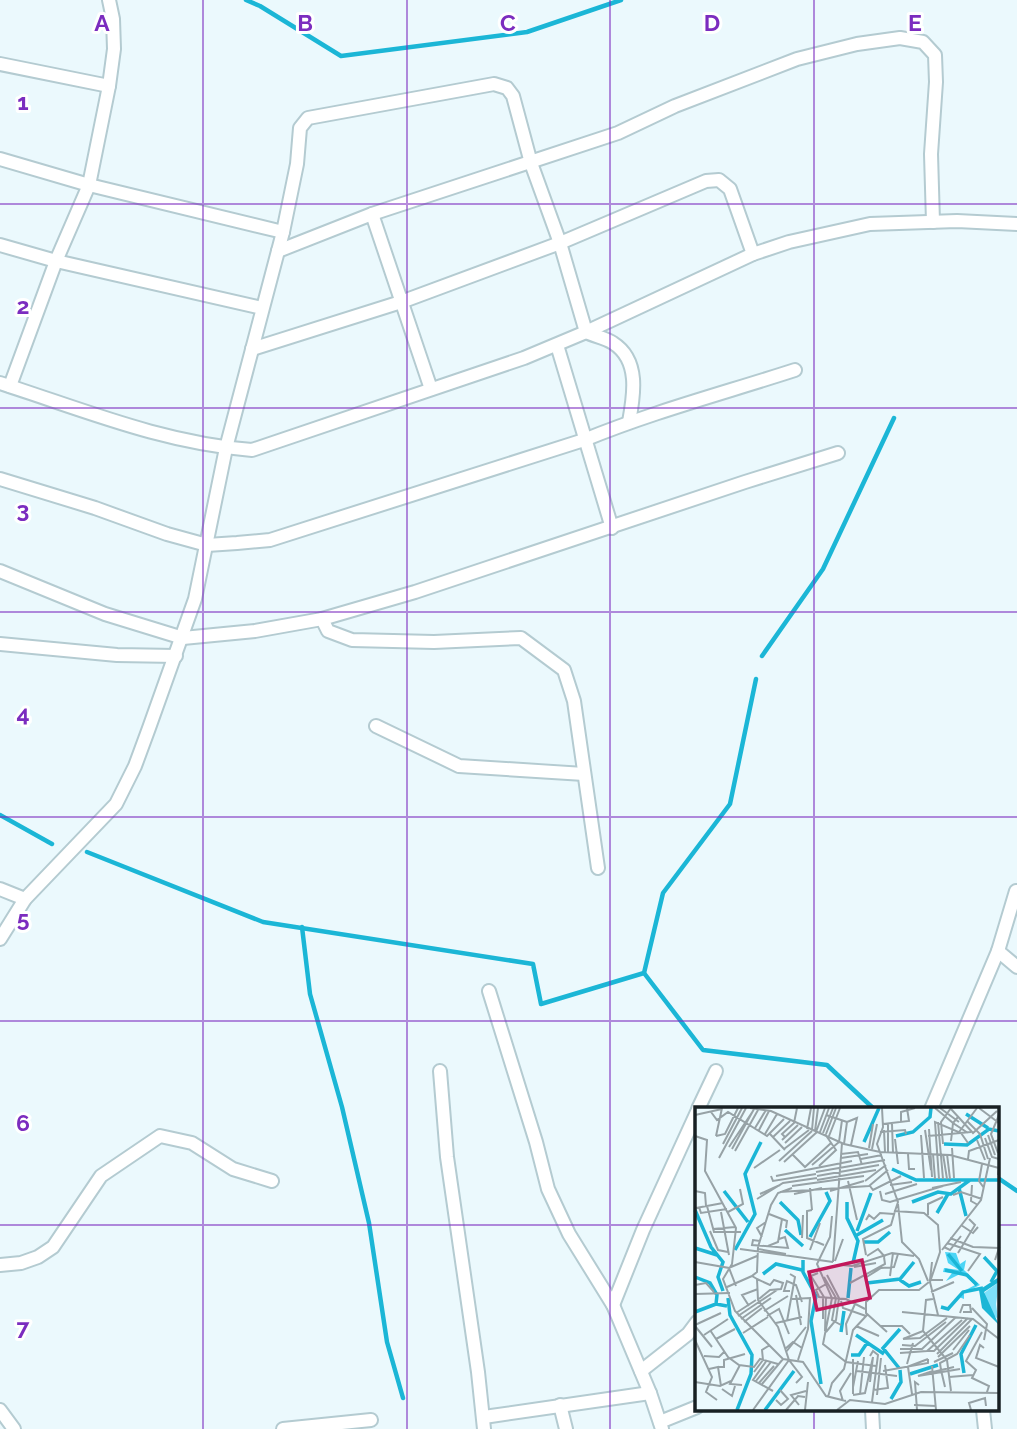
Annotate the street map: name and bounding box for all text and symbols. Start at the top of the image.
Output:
text: A [94,9,110,36]
text: B [297,9,313,36]
text: C [500,9,516,36]
text: D [704,9,720,36]
text: E [908,9,922,36]
text: 1 [17,88,29,115]
text: 2 [17,292,29,319]
text: 3 [17,496,29,523]
text: 4 [16,700,30,727]
text: 5 [17,905,30,932]
inset map [695,1107,1000,1412]
text: 6 [16,1109,30,1136]
text: 7 [17,1313,30,1340]

